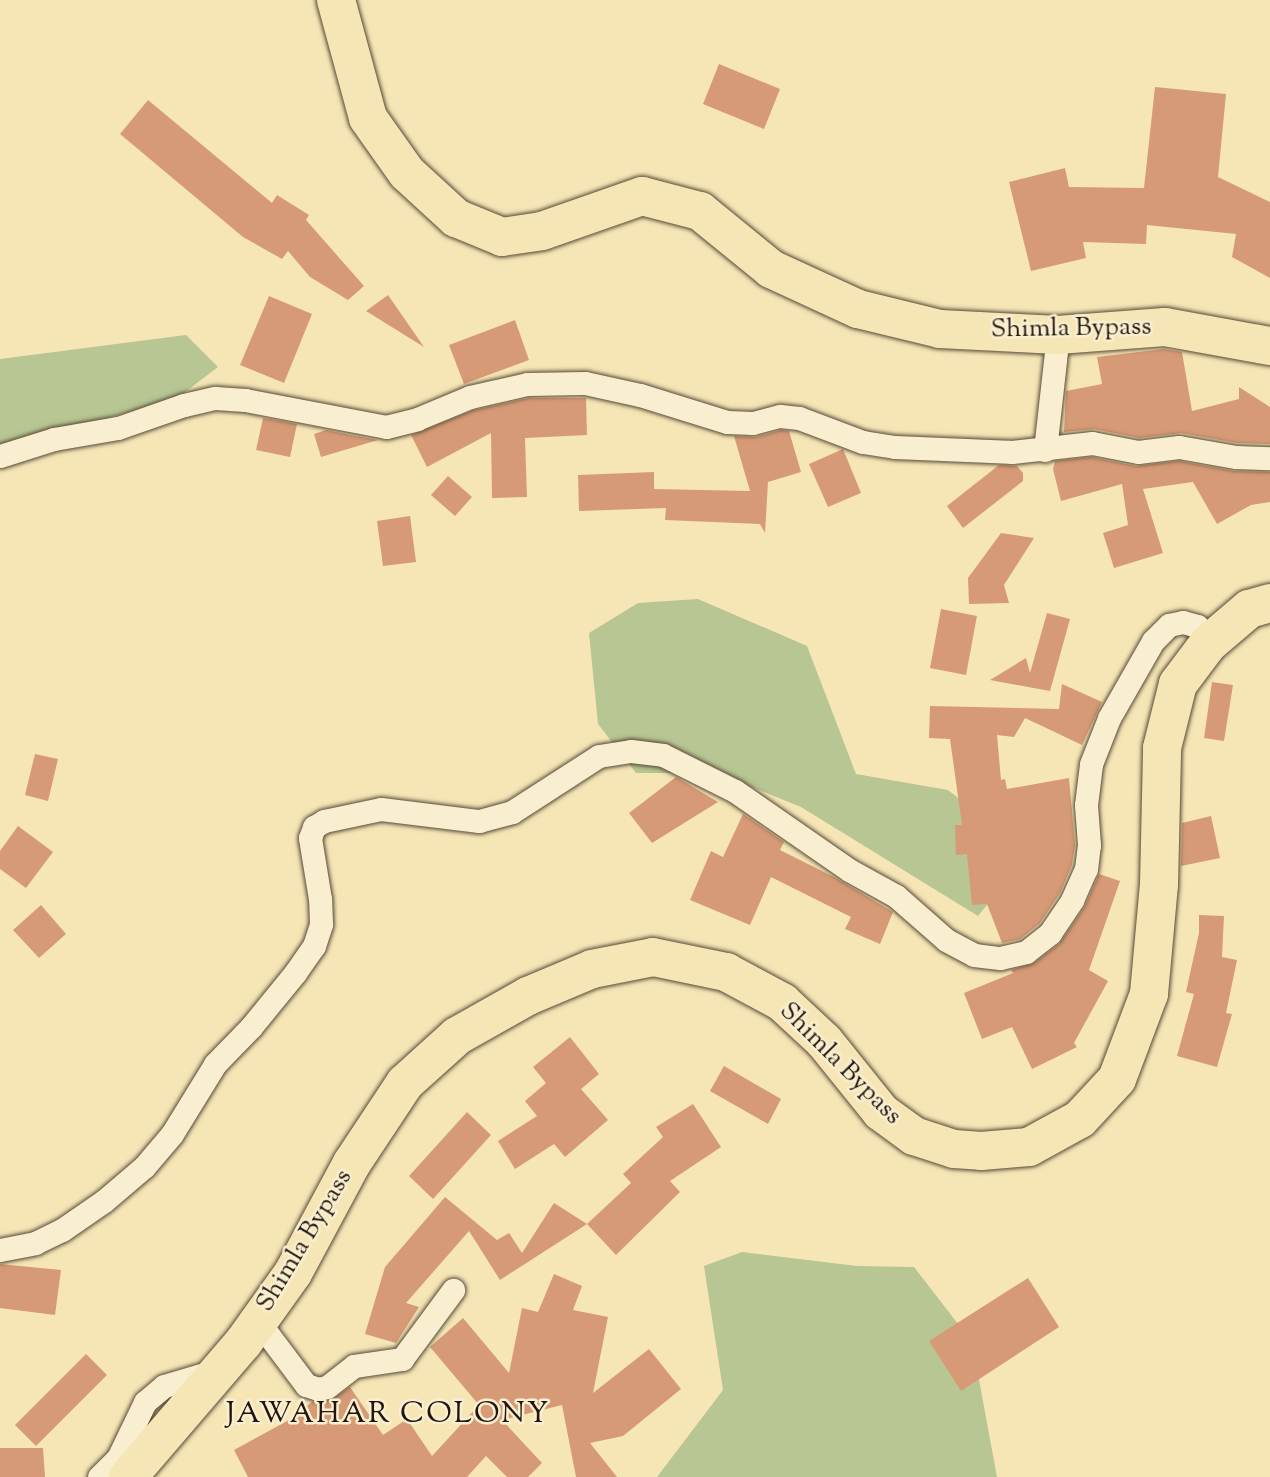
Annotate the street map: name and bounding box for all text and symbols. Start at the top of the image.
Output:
street label: Shimla Bypass [990,312,1152,346]
street label: Shimla Bypass [772,996,908,1132]
street label: Shimla Bypass [250,1164,360,1318]
district label: JAWAHAR COLONY [227,1397,549,1433]

